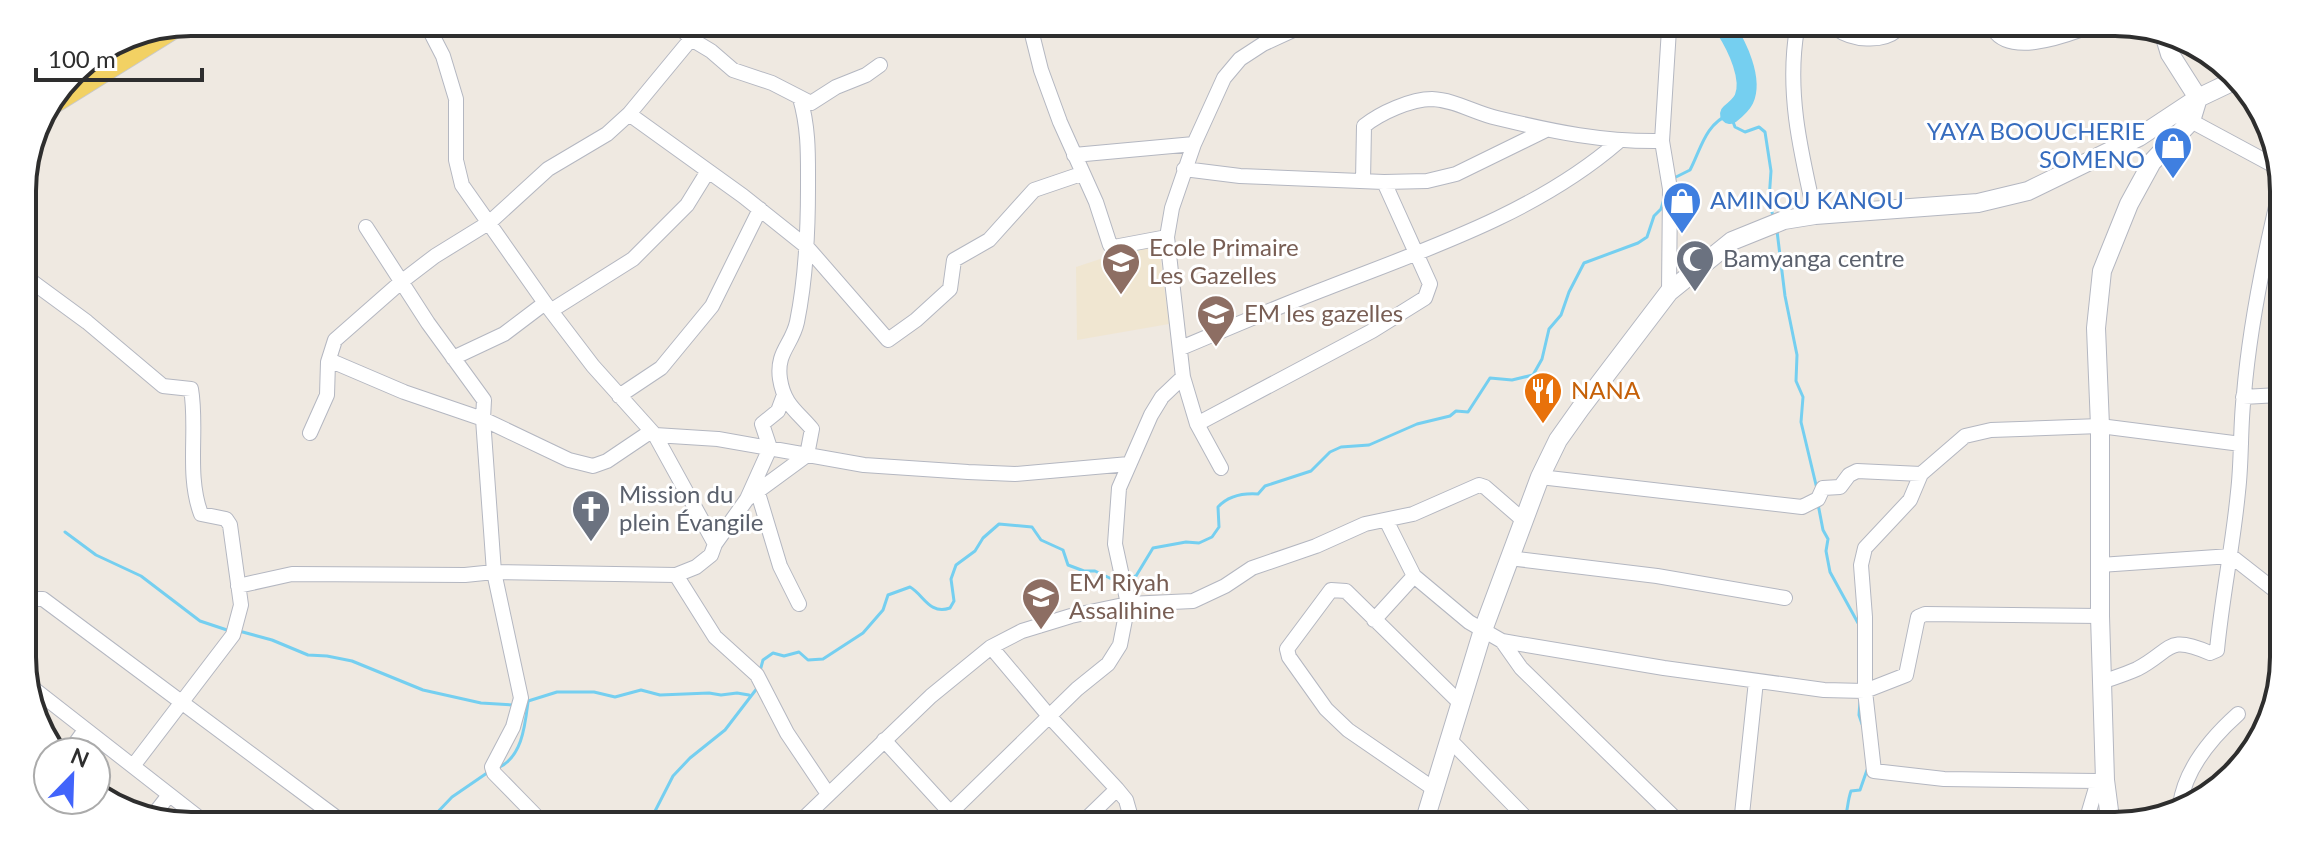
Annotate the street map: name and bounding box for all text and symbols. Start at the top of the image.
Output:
scale bar [36,32,202,82]
text: 100 m [48,44,116,73]
place label: YAYA BOOUCHERIE SOMENO [1927,116,2145,173]
shop icon: YAYA BOOUCHERIE SOMENO [2152,125,2194,180]
shop icon: AMINOU KANOU [1661,180,1703,235]
place label: AMINOU KANOU [1710,185,1904,214]
place label: Ecole Primaire Les Gazelles [1149,232,1299,289]
mosque icon: Bamyanga centre [1674,238,1716,293]
school or university icon: Ecole Primaire Les Gazelles [1100,241,1142,296]
place label: Bamyanga centre [1723,243,1904,272]
school or university icon: EM les gazelles [1195,293,1237,348]
place label: EM les gazelles [1244,298,1403,327]
restaurant icon: NANA [1522,370,1564,425]
place label: NANA [1571,375,1641,404]
place label: Mission du plein Évangile [619,479,763,536]
church icon: Mission du plein Évangile [570,488,612,543]
place label: EM Riyah Assalihine [1069,567,1175,624]
school or university icon: EM Riyah Assalihine [1020,576,1062,631]
north arrow [32,736,112,816]
text: N [67,741,93,773]

